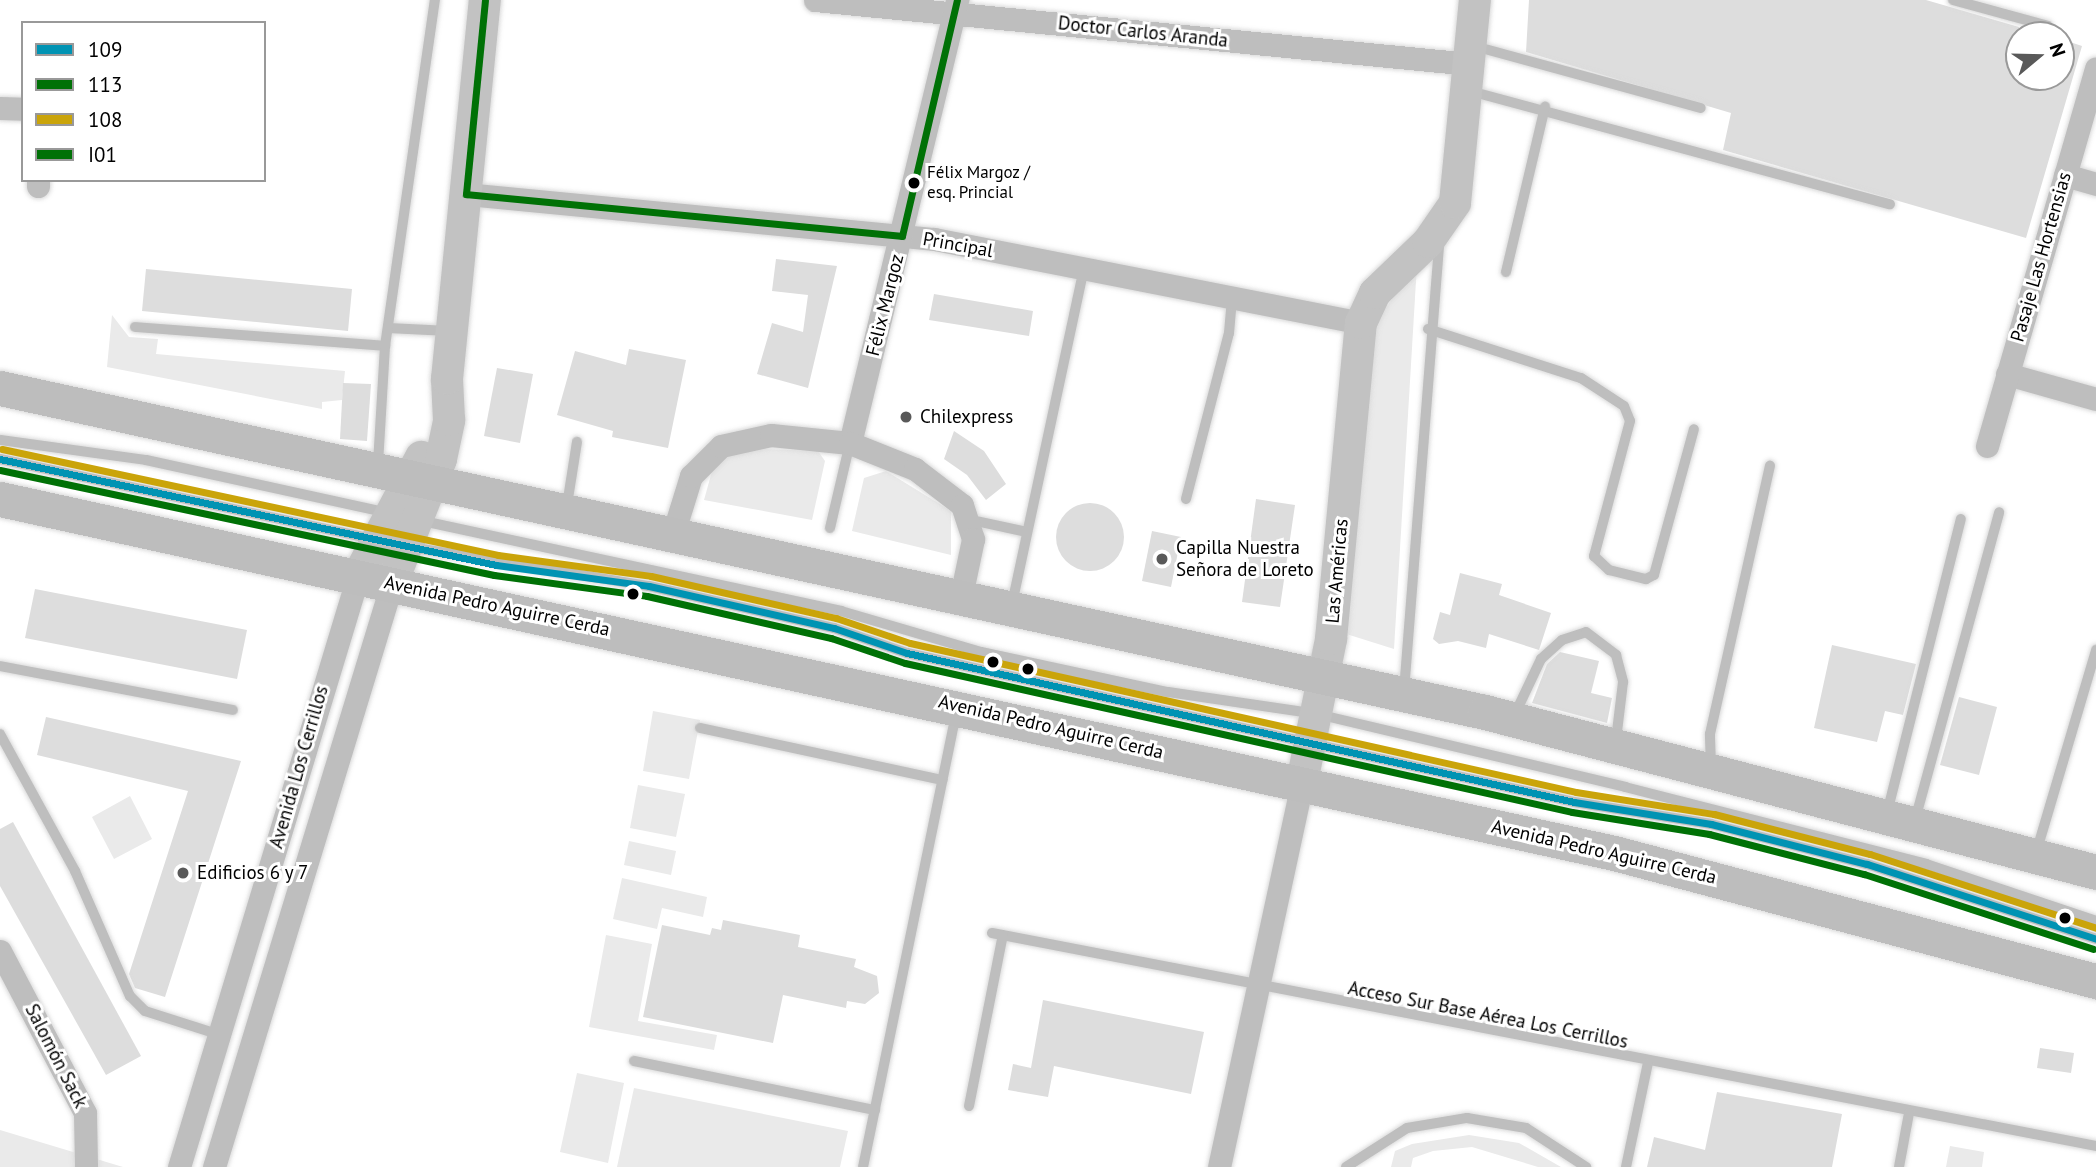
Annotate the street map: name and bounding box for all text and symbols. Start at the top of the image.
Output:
street label: Doctor Carlos Aranda [1057,12,1229,52]
legend [21,21,266,182]
north arrow [2005,21,2075,91]
text: 109 [88,36,122,63]
text: N [2045,40,2071,60]
text: 113 [88,71,122,98]
text: 108 [88,106,122,133]
text: I01 [88,141,117,168]
place label: Félix Margoz / esq. Princial [927,163,1031,203]
street label: Pasaje Las Hortensias [2006,170,2076,344]
marker: Félix Margoz / esq. Princial [907,176,921,190]
street label: Principal [921,228,995,262]
street label: Félix Margoz [861,252,909,358]
place label: Chilexpress [920,406,1013,428]
marker: Chilexpress [898,409,914,425]
street label: Las Américas [1321,517,1353,625]
place label: Capilla Nuestra Señora de Loreto [1176,537,1314,581]
marker: Capilla Nuestra Señora de Loreto [1154,551,1170,567]
street label: Avenida Pedro Aguirre Cerda [382,571,612,641]
unlabelled marker [626,587,640,601]
unlabelled marker [986,655,1000,669]
unlabelled marker [1021,662,1035,676]
street label: Avenida Los Cerrillos [265,683,333,851]
street label: Avenida Pedro Aguirre Cerda [936,690,1166,764]
street label: Avenida Pedro Aguirre Cerda [1489,815,1719,889]
place label: Edificios 6 y 7 [197,862,309,884]
marker: Edificios 6 y 7 [175,865,191,881]
unlabelled marker [2058,911,2072,925]
street label: Acceso Sur Base Aérea Los Cerrillos [1346,977,1630,1053]
street label: Salomón Sack [20,1000,92,1112]

